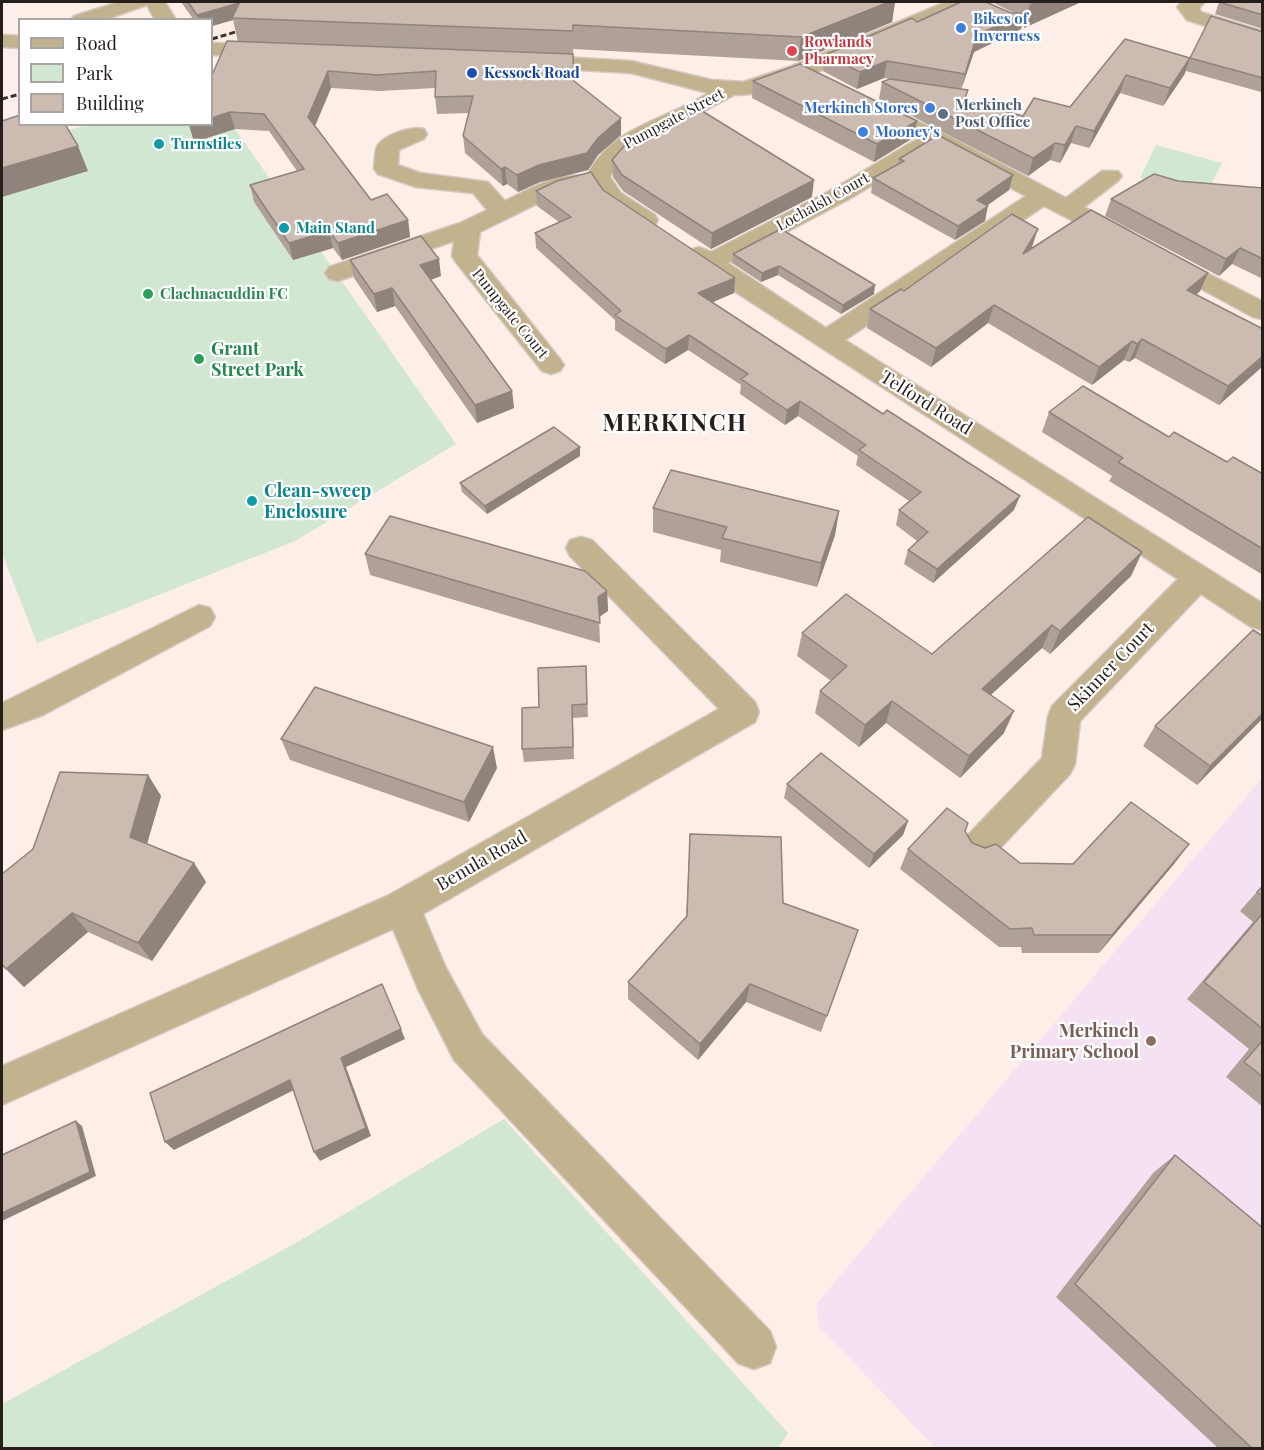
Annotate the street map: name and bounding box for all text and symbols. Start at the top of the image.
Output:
place label: Bikes of Inverness [973,10,1040,45]
legend [18,18,213,126]
marker: Bikes of Inverness [954,21,968,35]
text: Road [76,31,117,55]
place label: Rowlands Pharmacy [804,33,874,68]
marker: Rowlands Pharmacy [785,44,799,58]
text: Park [76,61,113,85]
place label: Kessock Road [484,64,580,82]
marker: Kessock Road [465,66,479,80]
street label: Pumpgate Street [620,85,728,153]
text: Building [76,91,144,115]
place label: Merkinch Post Office [955,96,1030,131]
place label: Merkinch Stores [804,99,918,117]
marker: Merkinch Stores [923,101,937,115]
marker: Merkinch Post Office [936,107,950,121]
place label: Mooney's [875,123,940,141]
marker: Mooney's [856,125,870,139]
place label: Turnstiles [171,135,242,153]
marker: Turnstiles [152,137,166,151]
street label: Lochalsh Court [773,169,873,235]
place label: Main Stand [296,219,375,237]
marker: Main Stand [277,221,291,235]
street label: Pumpgate Court [468,265,552,363]
place label: Clachnacuddin FC [160,285,288,303]
marker: Clachnacuddin FC [141,287,155,301]
place label: Grant Street Park [211,338,304,380]
marker: Grant Street Park [192,352,206,366]
street label: Telford Road [876,366,976,440]
district label: MERKINCH [602,410,748,438]
place label: Clean-sweep Enclosure [264,480,371,522]
marker: Clean-sweep Enclosure [245,494,259,508]
street label: Skinner Court [1063,618,1159,716]
street label: Benula Road [433,826,531,896]
place label: Merkinch Primary School [1010,1020,1139,1062]
marker: Merkinch Primary School [1144,1034,1158,1048]

